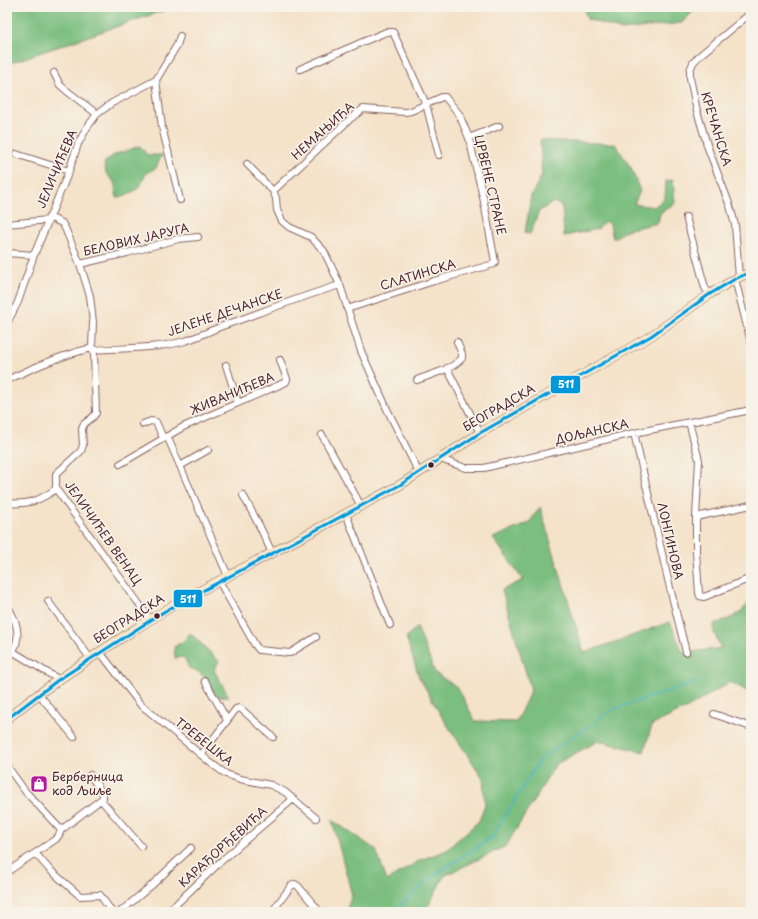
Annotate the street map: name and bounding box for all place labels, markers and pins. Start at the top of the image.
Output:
unlabelled marker [426,460,436,470]
unlabelled marker [152,611,162,621]
place label: Берберница код Љиље [52,767,124,799]
shop icon: Берберница код Љиље [29,774,49,794]

